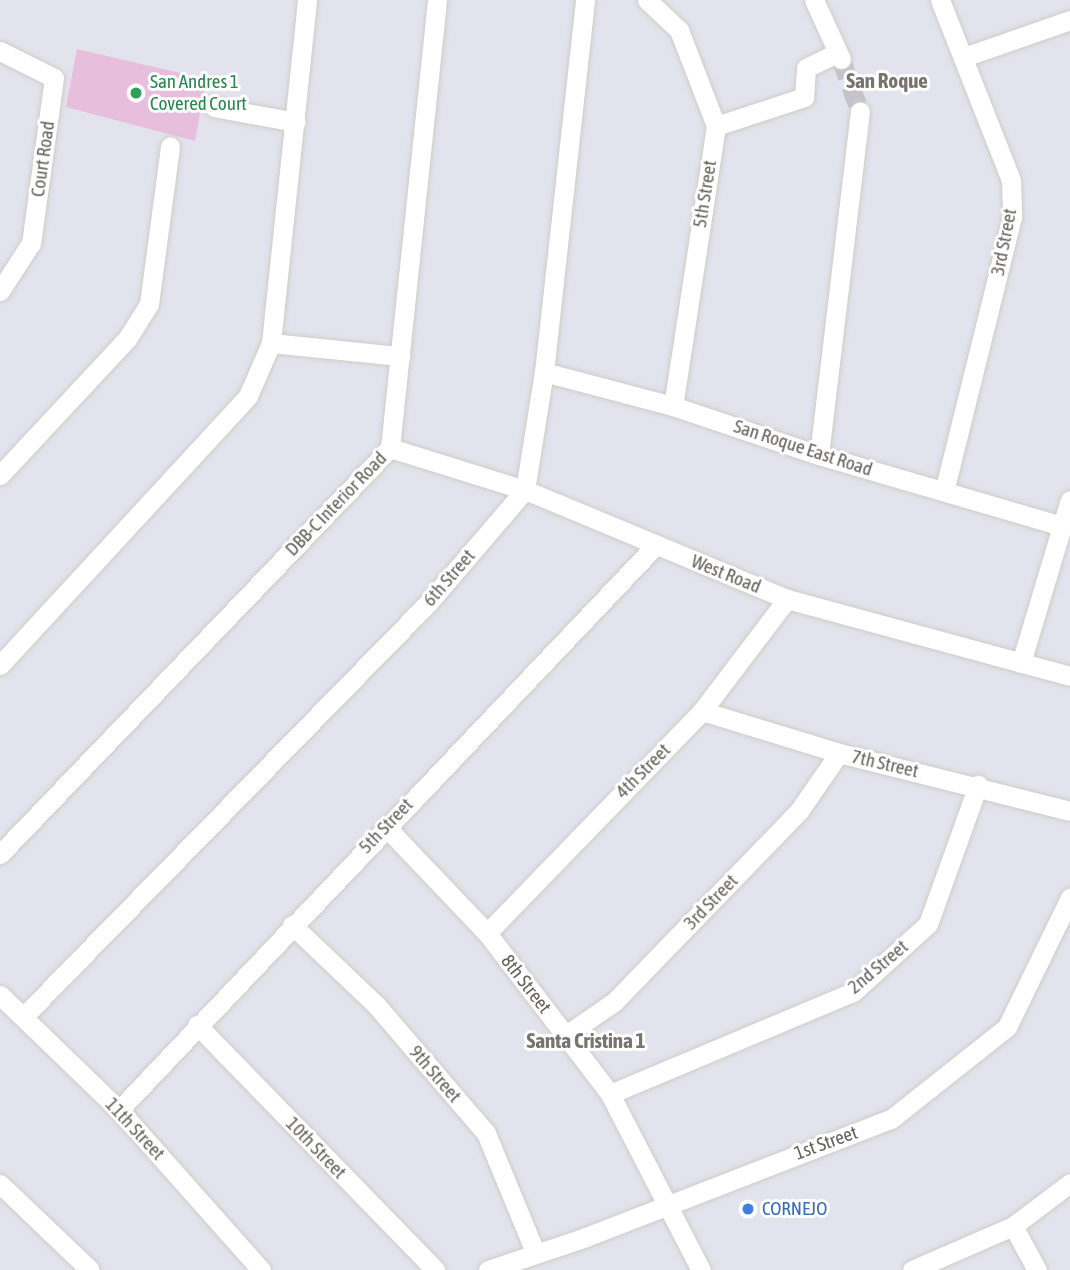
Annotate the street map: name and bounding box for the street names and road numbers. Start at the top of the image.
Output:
street label: Court Road [26,120,60,198]
street label: 5th Street [688,159,722,229]
street label: 3rd Street [986,207,1022,277]
street label: San Roque East Road [731,415,875,481]
street label: DBB-C Interior Road [281,447,391,561]
street label: 6th Street [418,545,480,611]
street label: West Road [688,550,764,598]
street label: 4th Street [611,739,675,803]
street label: 7th Street [849,745,921,783]
street label: 5th Street [354,794,418,858]
street label: 3rd Street [679,870,743,934]
street label: 2nd Street [843,935,913,999]
street label: 8th Street [496,950,556,1018]
street label: 9th Street [404,1041,466,1107]
street label: 11th Street [100,1093,170,1165]
street label: 10th Street [281,1112,351,1184]
street label: 1st Street [791,1121,861,1165]

